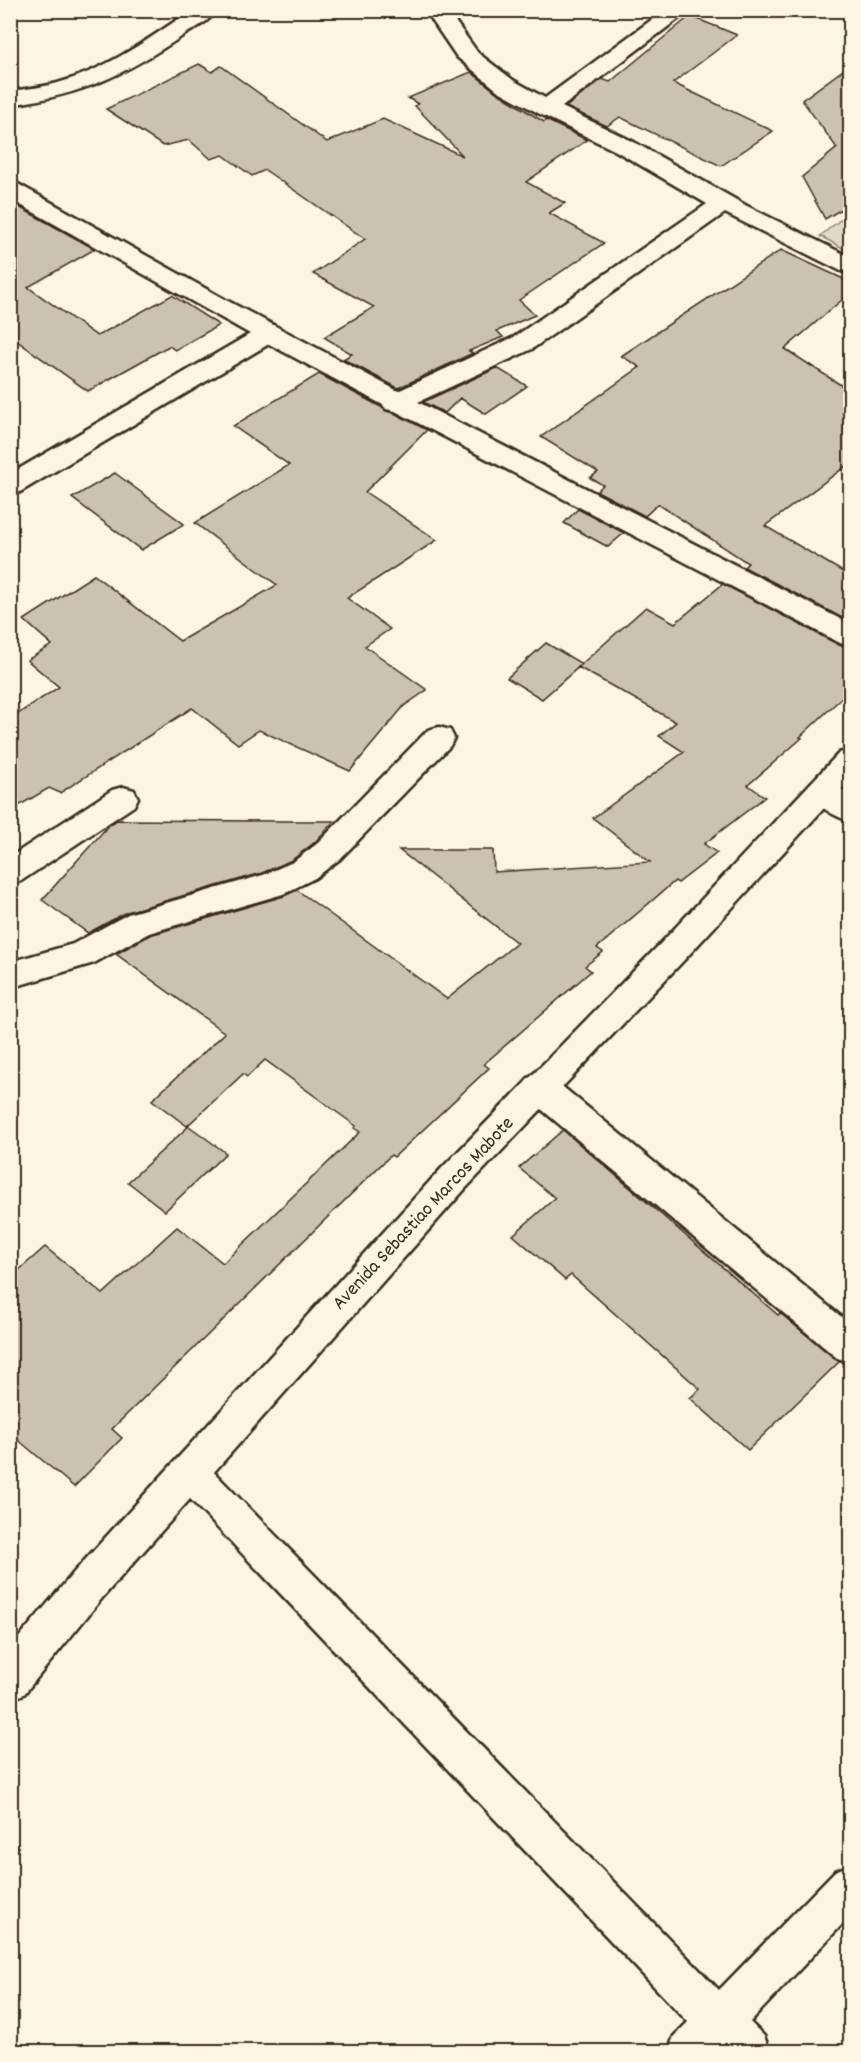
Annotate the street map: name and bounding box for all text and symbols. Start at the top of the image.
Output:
street label: Avenida Sebastiao Marcos Mabote [327,1111,522,1317]

